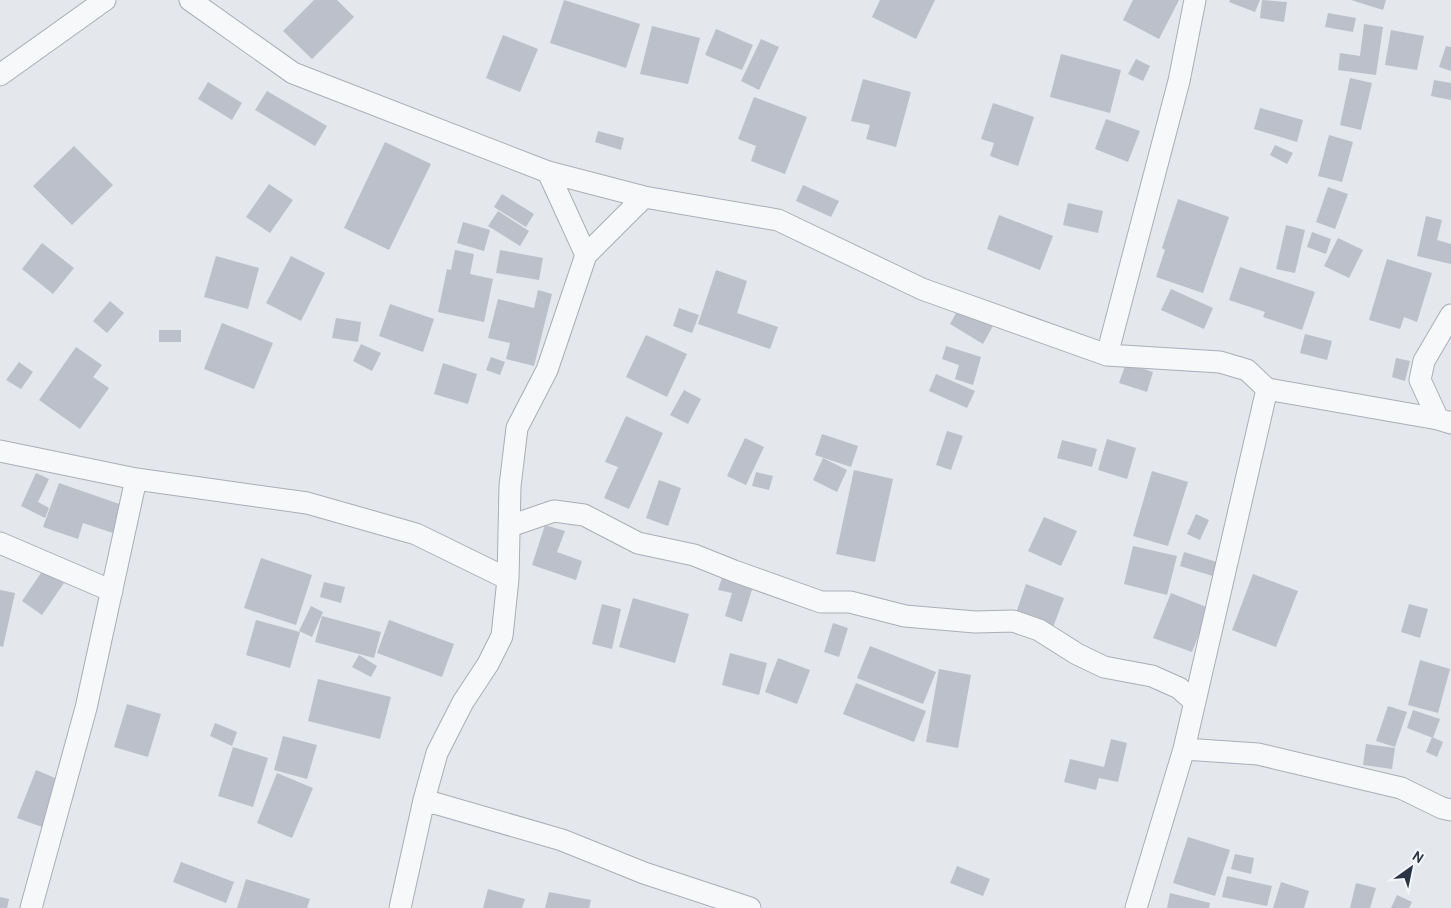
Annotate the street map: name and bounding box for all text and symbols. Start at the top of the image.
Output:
north arrow [1386,843,1436,893]
text: N [1409,847,1427,867]

